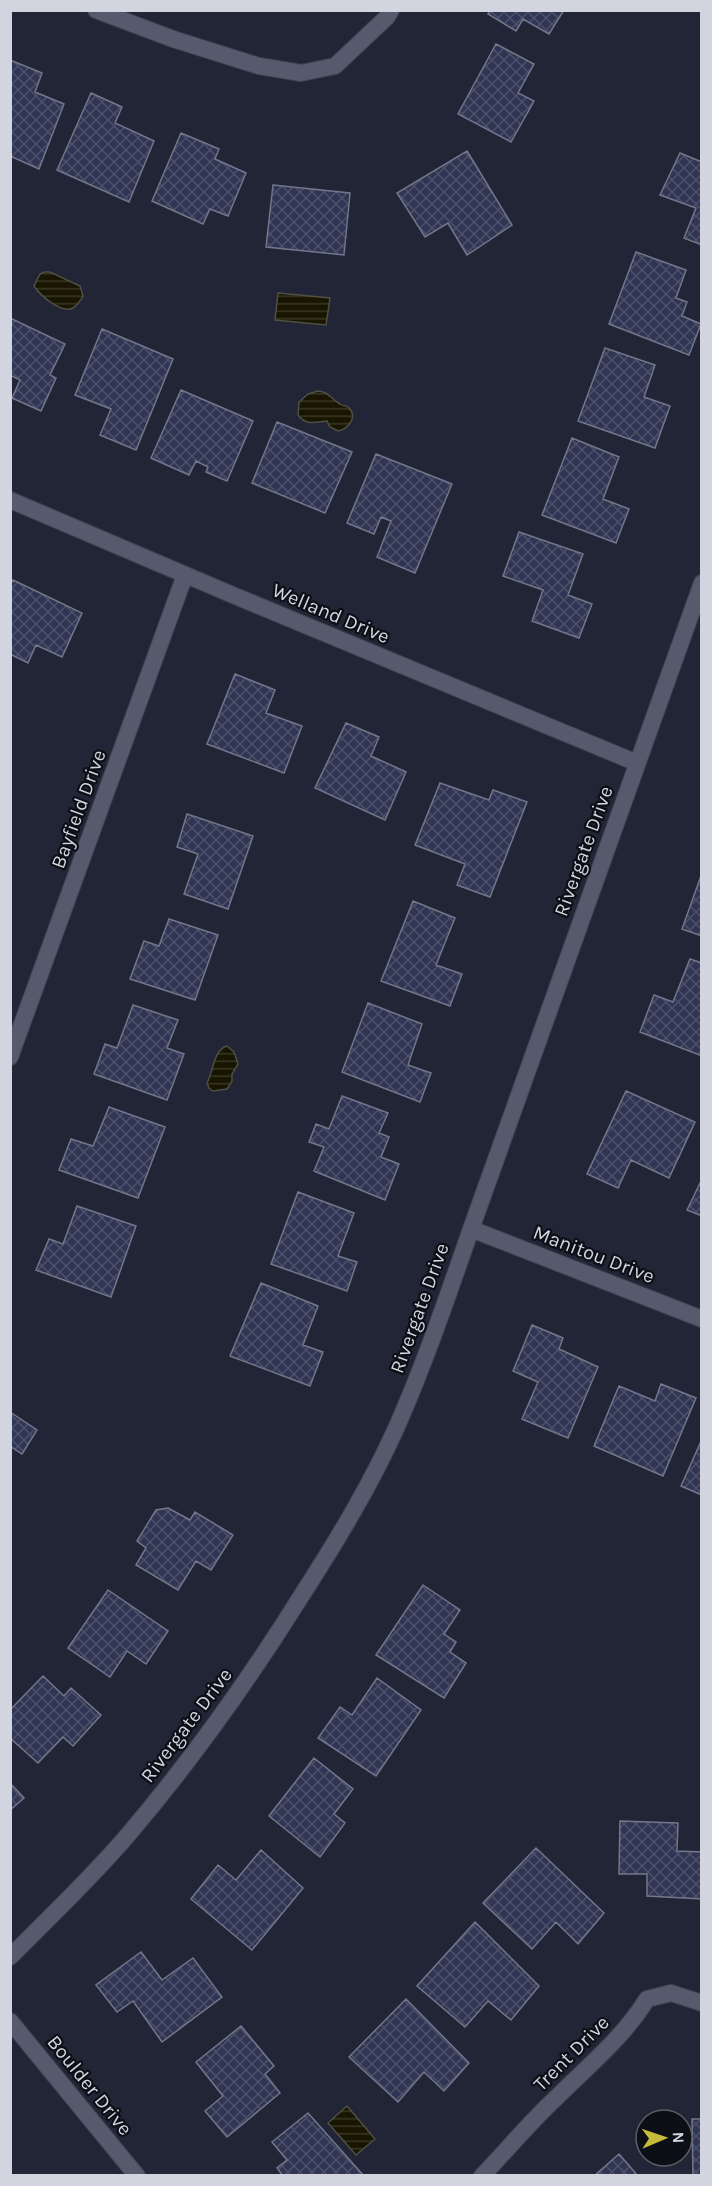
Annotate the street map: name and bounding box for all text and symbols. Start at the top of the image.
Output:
street label: Welland Drive [269,578,393,648]
street label: Bayfield Drive [46,747,111,872]
street label: Rivergate Drive [549,783,618,919]
street label: Manitou Drive [530,1221,658,1288]
street label: Rivergate Drive [385,1240,454,1376]
street label: Rivergate Drive [136,1664,237,1787]
street label: Trent Drive [529,2011,614,2096]
street label: Boulder Drive [42,2031,137,2140]
north arrow [634,2108,694,2168]
text: N [669,2131,688,2144]

